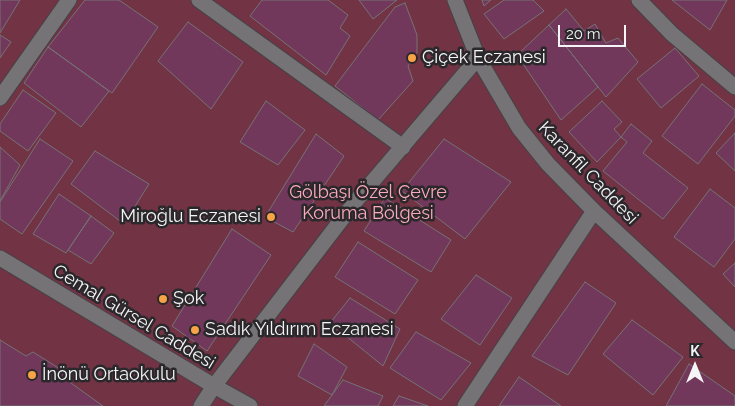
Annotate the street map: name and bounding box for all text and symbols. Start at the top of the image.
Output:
scale bar [560,15,628,47]
text: 20 m [566,25,601,43]
place label: Çiçek Eczanesi [422,47,546,69]
marker: Çiçek Eczanesi [406,52,418,64]
street label: Karanfil Caddesi [534,117,642,229]
park label: Gölbaşı Özel Çevre Koruma Bölgesi [289,182,447,224]
place label: Miroğlu Eczanesi [120,206,261,228]
marker: Miroğlu Eczanesi [265,211,277,223]
street label: Cemal Gürsel Caddesi [49,260,219,374]
place label: Şok [173,288,204,310]
marker: Şok [157,293,169,305]
place label: Sadık Yıldırım Eczanesi [205,319,394,341]
marker: Sadık Yıldırım Eczanesi [189,324,201,336]
north arrow [670,341,720,391]
text: K [690,343,700,359]
place label: İnönü Ortaokulu [42,364,176,386]
marker: İnönü Ortaokulu [26,369,38,381]

